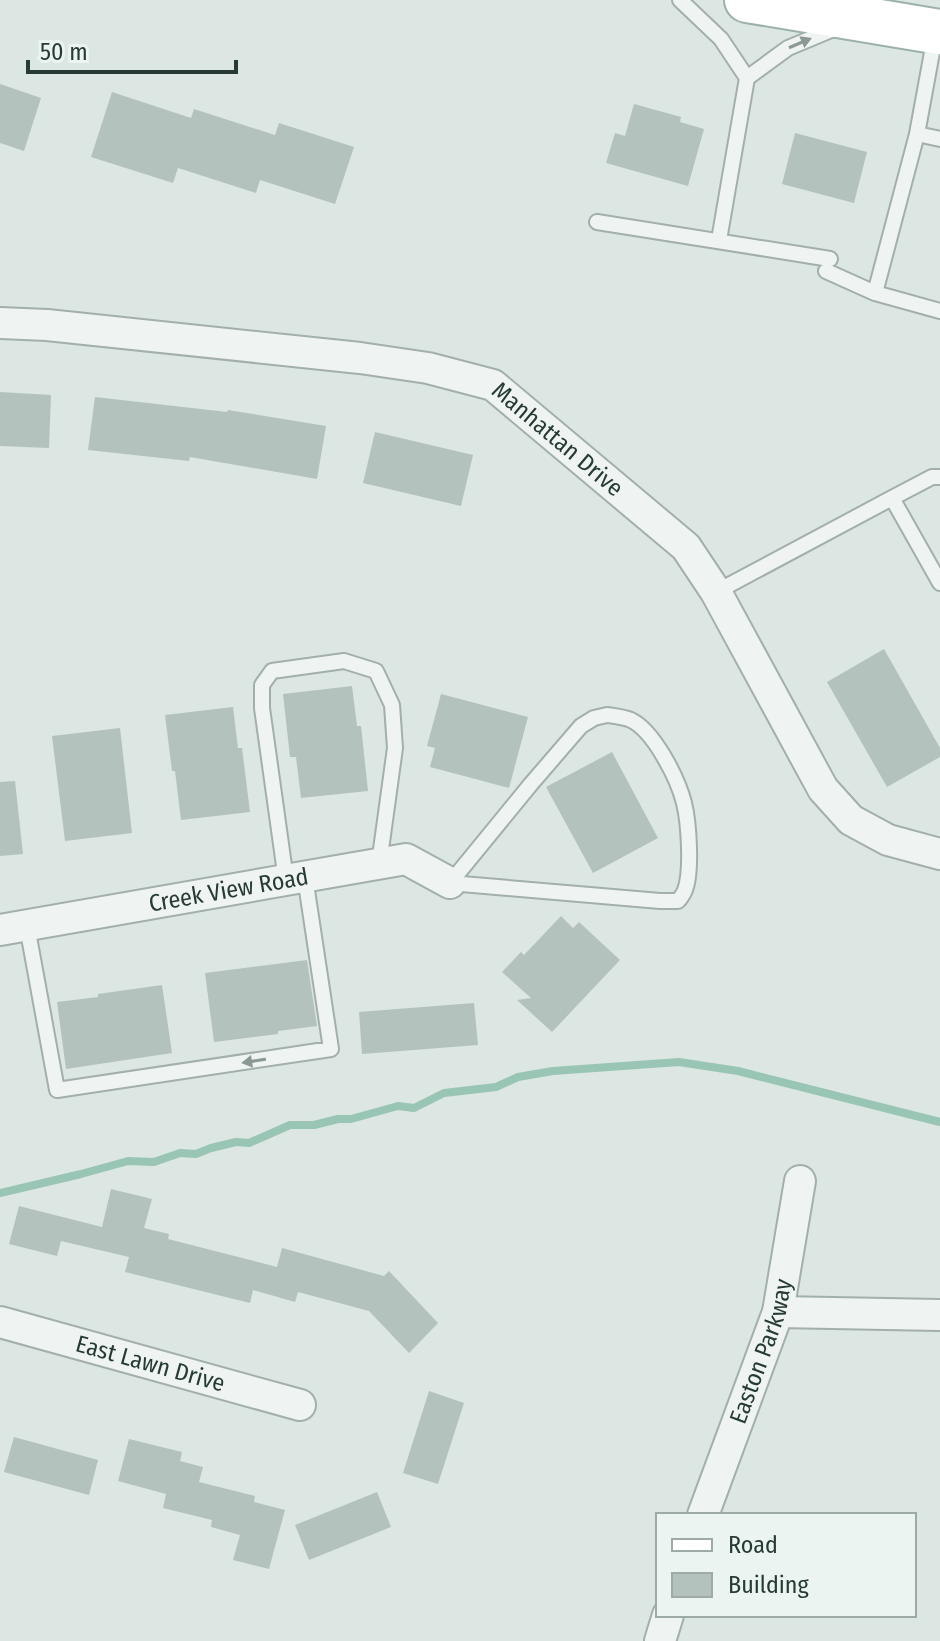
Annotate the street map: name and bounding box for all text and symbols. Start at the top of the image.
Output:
scale bar [28,24,236,74]
one-way arrow [788,37,812,50]
text: 50 m [40,38,88,66]
street label: Manhattan Drive [486,376,629,502]
street label: Creek View Road [147,862,310,918]
one-way arrow [241,1055,266,1068]
street label: Easton Parkway [724,1277,797,1428]
street label: East Lawn Drive [73,1330,228,1398]
legend [656,1513,916,1617]
text: Road [728,1531,778,1559]
text: Building [728,1571,810,1599]

